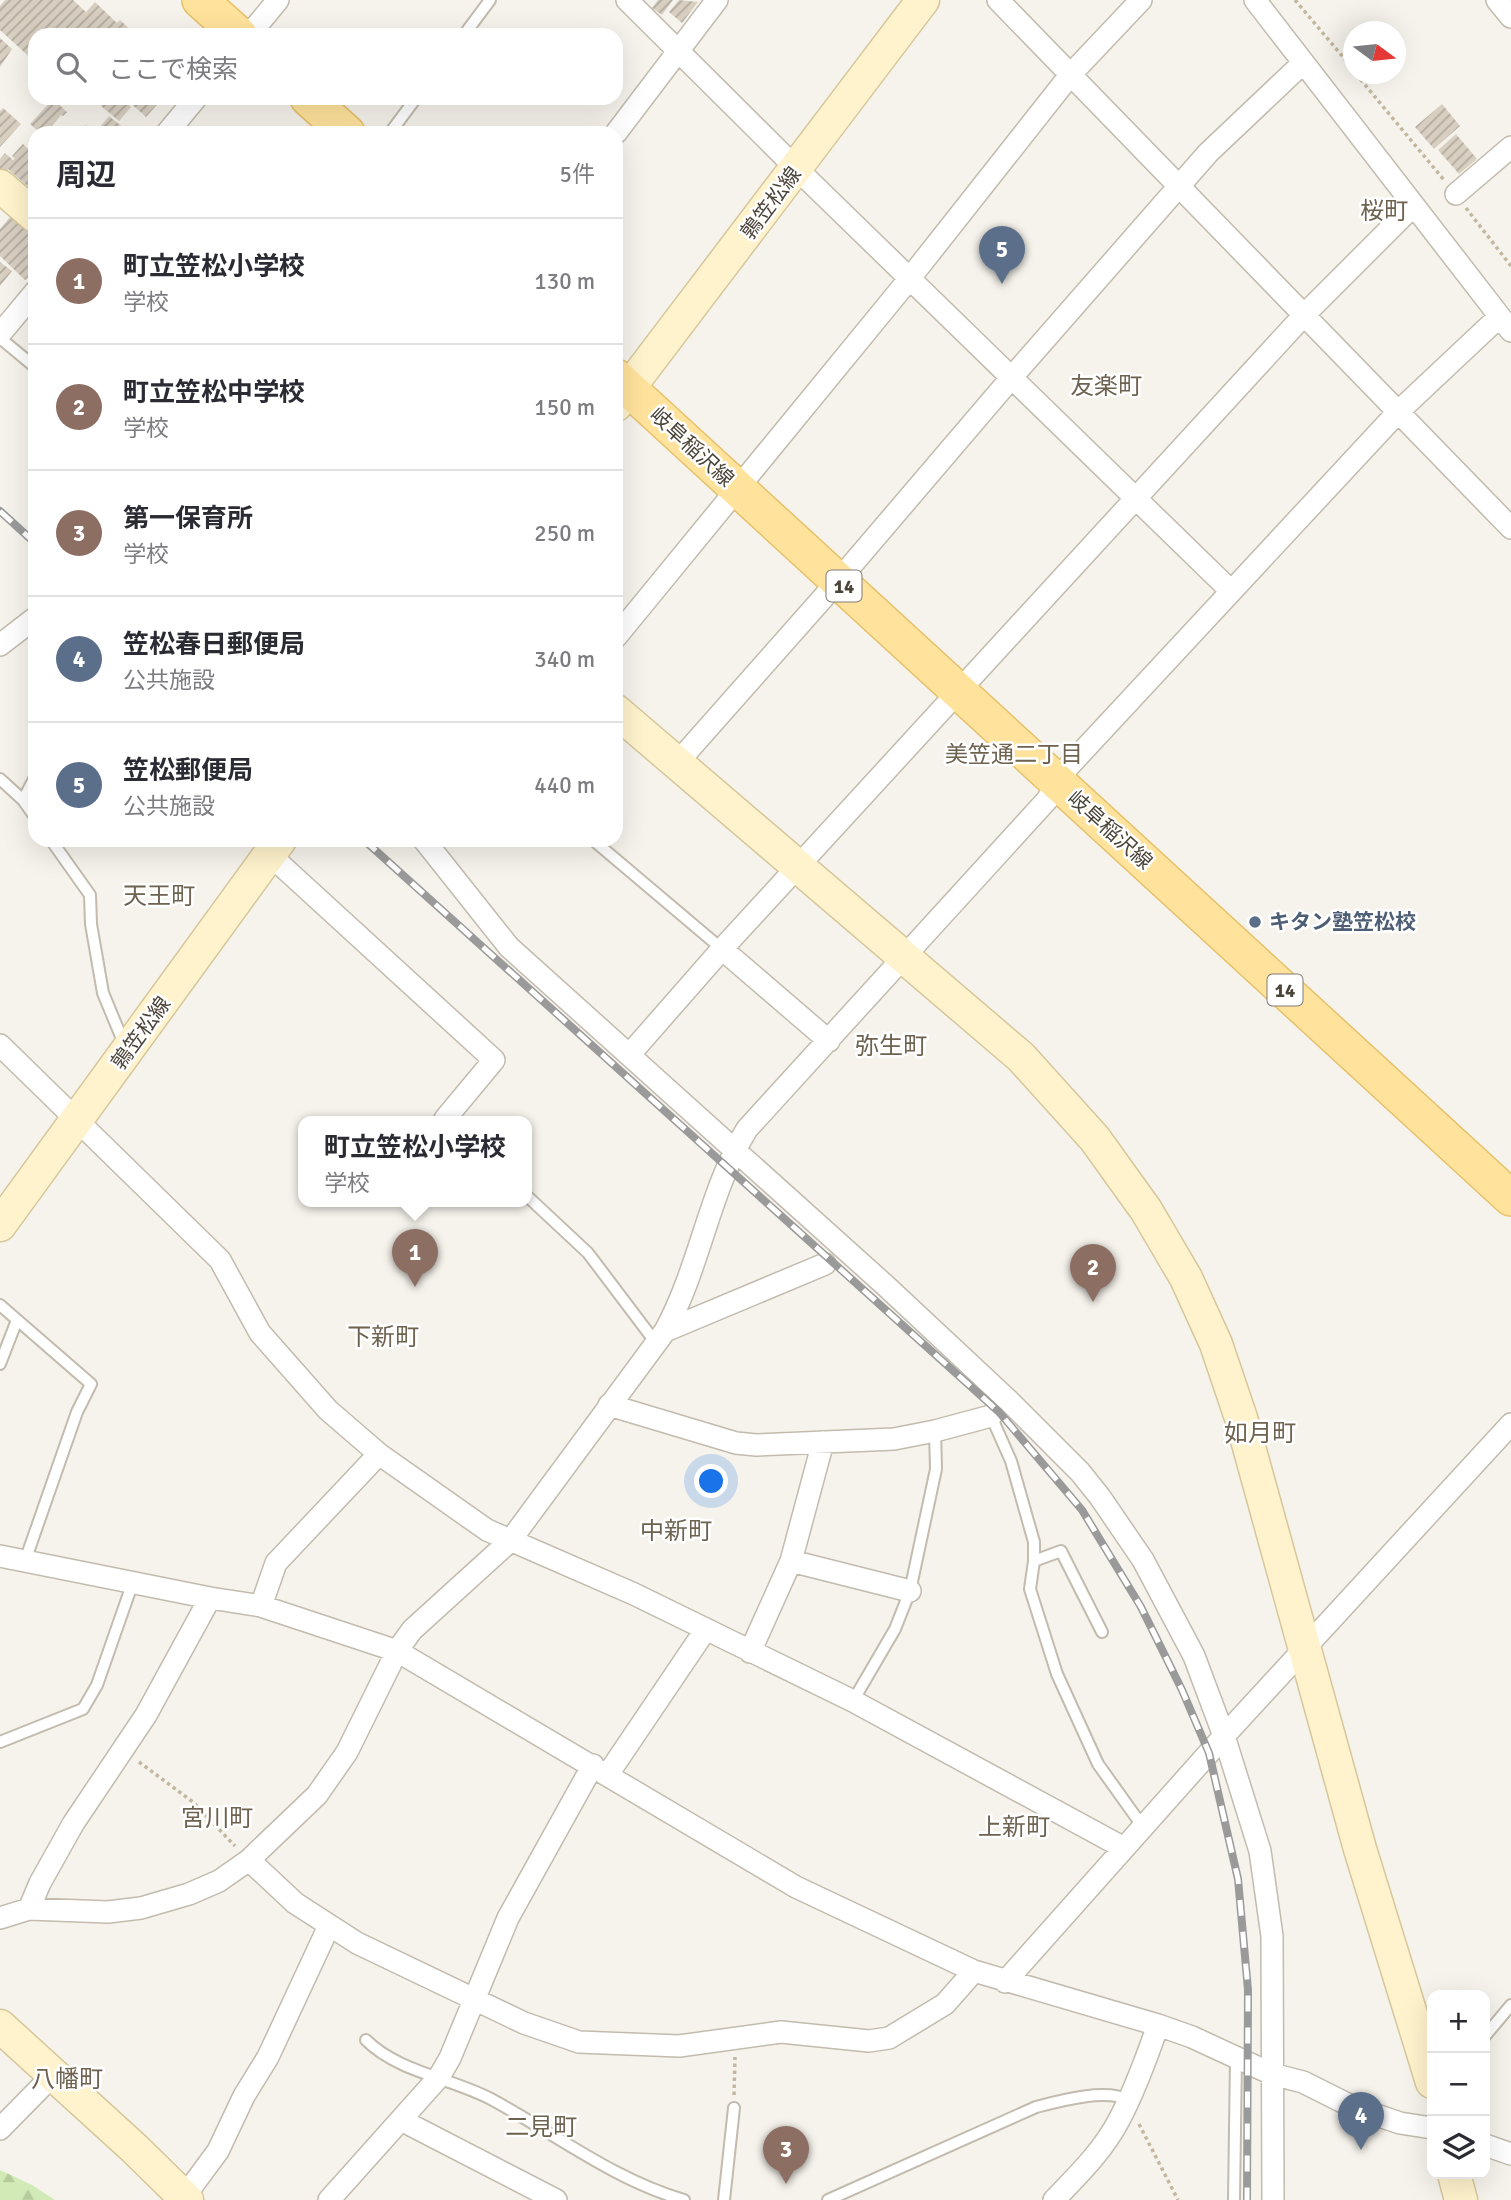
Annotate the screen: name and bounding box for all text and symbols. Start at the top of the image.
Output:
north arrow [1343,21,1406,84]
search box [28,28,623,105]
icon: search [52,48,90,86]
text: ここで検索 [108,54,238,86]
text: 周辺 [56,157,116,194]
text: 5件 [560,160,595,189]
street label: 鶉笠松線 [735,162,807,244]
district label: 桜町 [1360,196,1408,226]
pin: 5 [979,226,1025,284]
text: 町立笠松小学校 [123,251,305,283]
text: 1 [73,267,85,296]
text: 130 m [534,267,595,296]
text: 学校 [123,288,169,317]
district label: 友楽町 [1070,371,1142,401]
text: 町立笠松中学校 [123,377,305,409]
text: 2 [73,393,85,422]
text: 150 m [534,393,595,422]
street label: 岐阜稲沢線 [645,402,739,492]
text: 学校 [123,414,169,443]
text: 第一保育所 [123,503,253,535]
text: 3 [73,519,85,548]
text: 250 m [534,519,595,548]
text: 学校 [123,540,169,569]
road number: 14 [826,570,862,601]
text: 笠松春日郵便局 [123,629,305,661]
text: 4 [73,645,85,674]
text: 340 m [534,645,595,674]
text: 公共施設 [123,666,215,695]
district label: 美笠通二丁目 [945,740,1083,769]
text: 笠松郵便局 [123,755,253,787]
text: 5 [73,771,85,800]
text: 440 m [534,771,595,800]
street label: 岐阜稲沢線 [1062,785,1158,875]
text: 公共施設 [123,792,215,821]
district label: 天王町 [123,881,195,911]
place label: キタン塾笠松校 [1269,909,1416,935]
marker: キタン塾笠松校 [1247,914,1263,930]
road number: 14 [1268,974,1302,1006]
street label: 鶉笠松線 [106,991,176,1075]
district label: 弥生町 [855,1031,927,1061]
popup [298,1116,532,1207]
text: 町立笠松小学校 [324,1132,506,1164]
text: 学校 [324,1169,370,1198]
pin: 1 [392,1229,438,1287]
pin: 2 [1070,1244,1116,1302]
district label: 下新町 [347,1322,419,1352]
district label: 如月町 [1224,1418,1296,1448]
your location [694,1464,728,1498]
district label: 中新町 [640,1516,712,1546]
district label: 宮川町 [181,1803,253,1833]
district label: 上新町 [978,1812,1050,1842]
map controls [1427,1990,1490,2179]
button: + [1427,1990,1490,2053]
button: − [1427,2053,1490,2116]
district label: 八幡町 [31,2064,103,2094]
pin: 4 [1338,2092,1384,2150]
district label: 二見町 [505,2112,577,2142]
button: layers [1427,2116,1490,2179]
pin: 3 [763,2126,809,2184]

